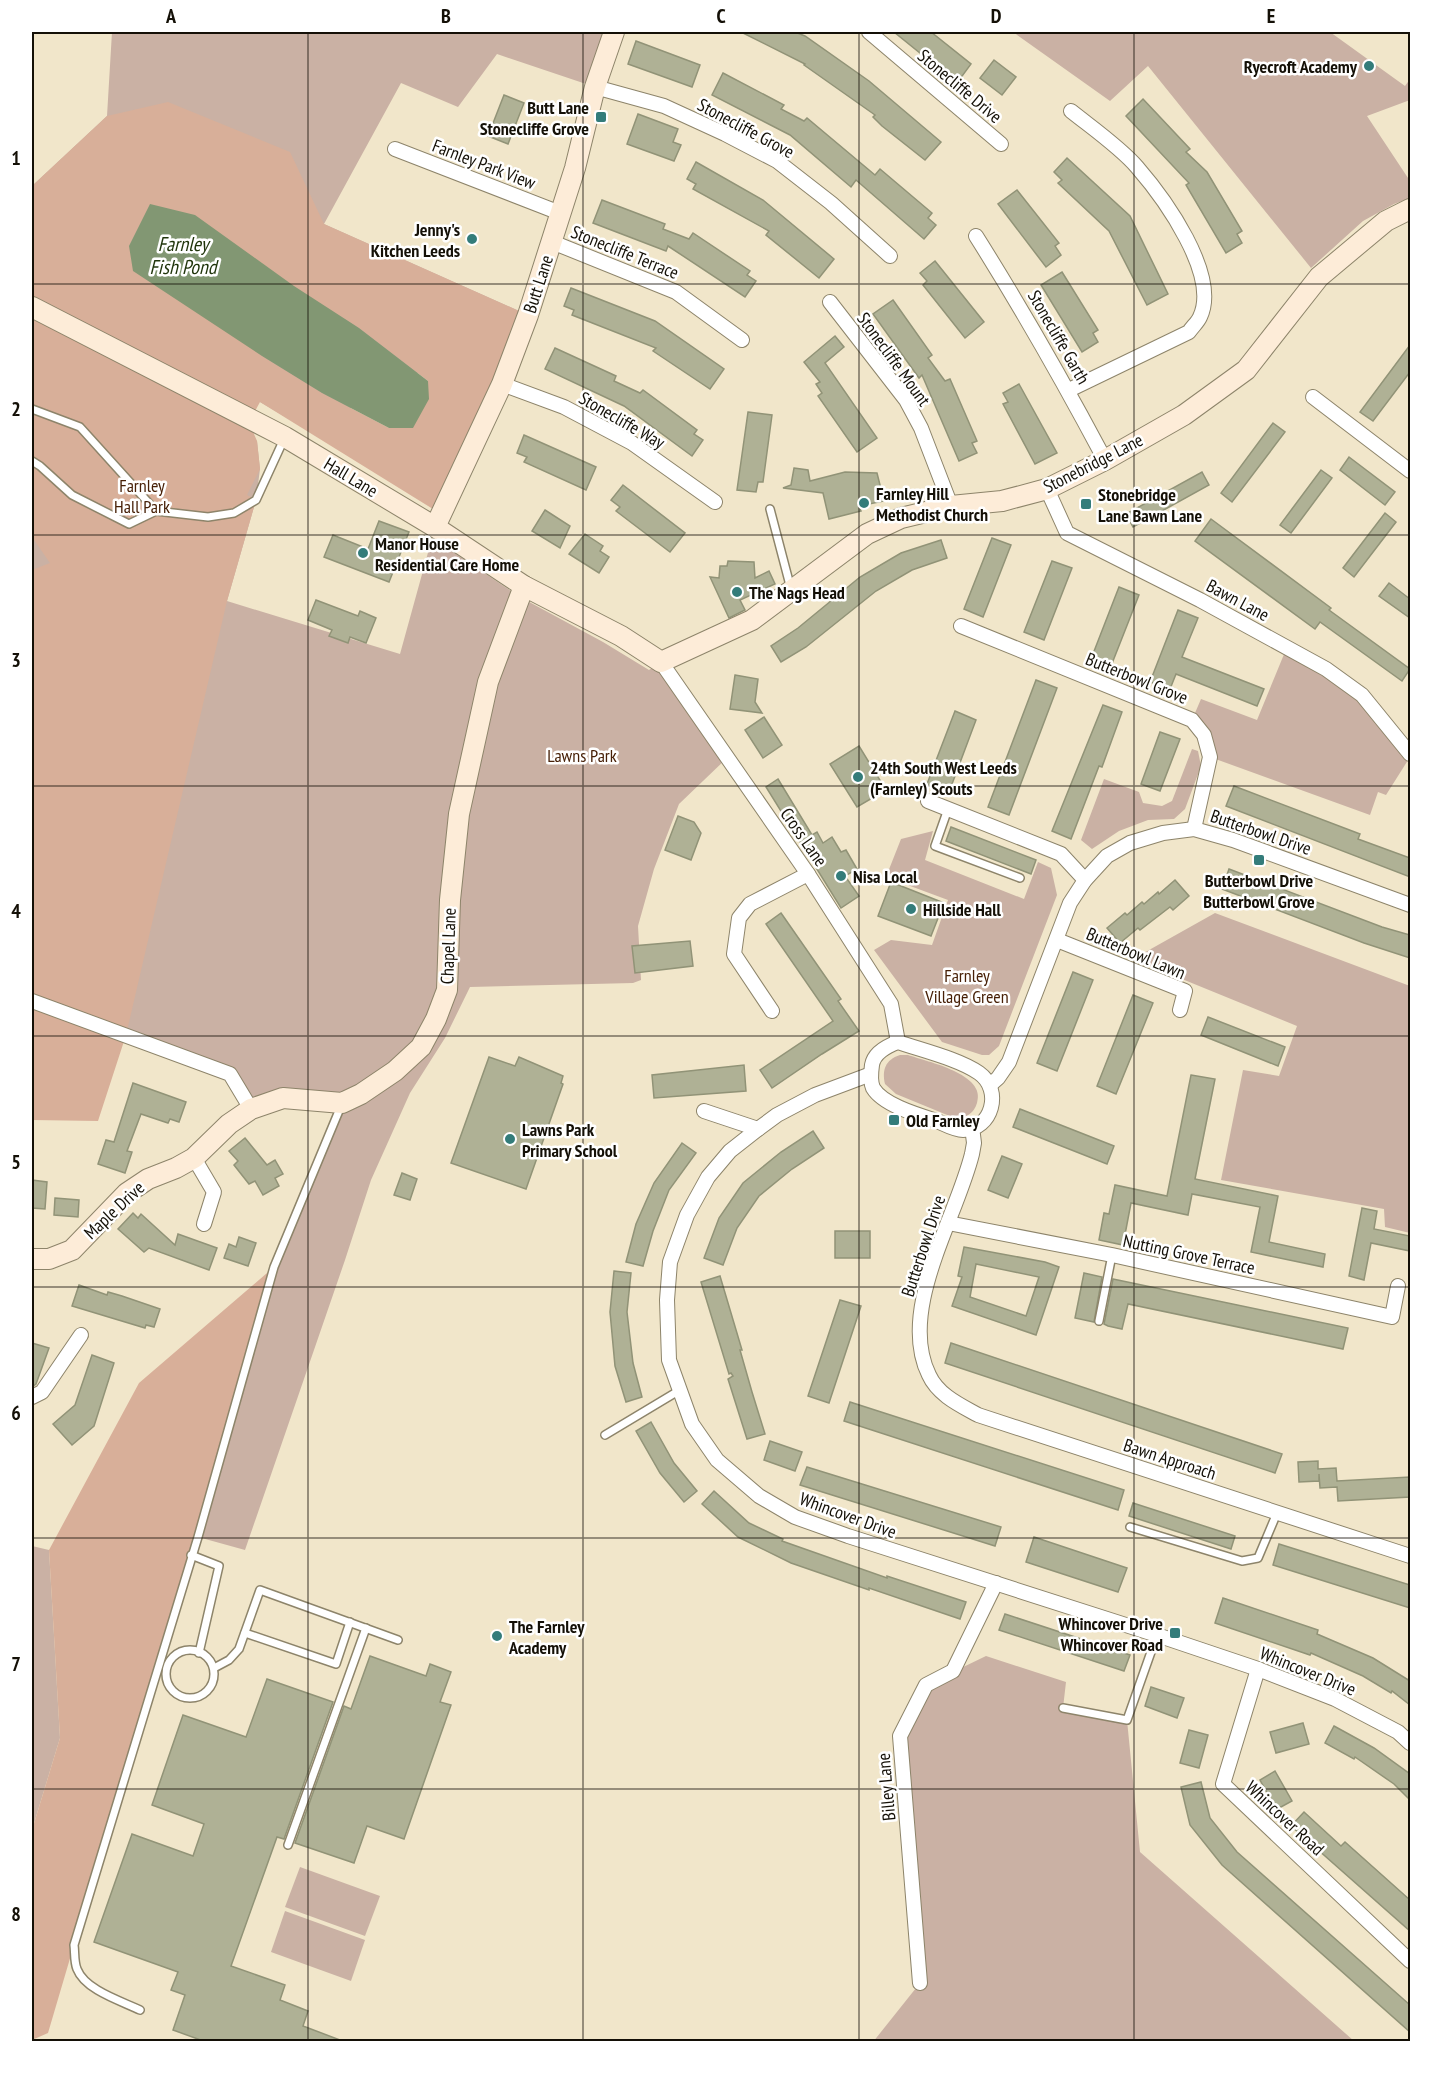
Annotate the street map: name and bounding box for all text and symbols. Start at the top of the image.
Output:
text: A [165,3,177,29]
text: B [441,3,451,29]
text: C [716,3,726,29]
text: D [991,3,1002,29]
text: E [1267,3,1275,29]
street label: Stonecliffe Drive [913,44,1007,128]
place label: Ryecroft Academy [1244,55,1358,78]
marker: Ryecroft Academy [1362,59,1376,73]
street label: Stonecliffe Grove [694,93,798,163]
place label: Butt Lane Stonecliffe Grove [480,96,589,140]
marker: Butt Lane Stonecliffe Grove [594,110,608,124]
street label: Farnley Park View [429,134,539,194]
text: 1 [11,145,21,171]
place label: Jenny's Kitchen Leeds [371,218,460,262]
street label: Stonecliffe Terrace [568,220,682,284]
water label: Farnley Fish Pond [150,231,219,280]
marker: Jenny's Kitchen Leeds [465,232,479,246]
street label: Butt Lane [518,252,558,316]
street label: Stonecliffe Garth [1023,286,1095,388]
street label: Stonecliffe Mount [852,308,936,410]
street label: Stonecliffe Way [575,386,669,454]
text: 2 [11,396,21,422]
street label: Stonebridge Lane [1039,428,1147,498]
street label: Hall Lane [320,452,382,502]
park label: Farnley Hall Park [114,474,170,518]
place label: Farnley Hill Methodist Church [876,482,988,526]
place label: Stonebridge Lane Bawn Lane [1098,483,1202,527]
marker: Farnley Hill Methodist Church [857,496,871,510]
marker: Stonebridge Lane Bawn Lane [1079,497,1093,511]
place label: Manor House Residential Care Home [375,532,519,576]
marker: Manor House Residential Care Home [356,546,370,560]
street label: Bawn Lane [1203,574,1273,626]
place label: The Nags Head [749,581,845,604]
marker: The Nags Head [730,585,744,599]
text: 3 [11,647,21,673]
street label: Butterbowl Grove [1082,647,1192,709]
park label: Lawns Park [547,744,617,767]
place label: 24th South West Leeds (Farnley) Scouts [870,756,1017,800]
marker: 24th South West Leeds (Farnley) Scouts [851,770,865,784]
street label: Cross Lane [776,803,832,871]
street label: Butterbowl Drive [1208,804,1314,860]
marker: Butterbowl Drive Butterbowl Grove [1252,853,1266,867]
place label: Nisa Local [853,865,918,888]
marker: Nisa Local [834,869,848,883]
place label: Butterbowl Drive Butterbowl Grove [1203,869,1315,913]
text: 4 [11,898,21,924]
place label: Hillside Hall [923,898,1002,921]
marker: Hillside Hall [904,902,918,916]
street label: Chapel Lane [435,907,461,985]
street label: Butterbowl Lawn [1083,922,1189,984]
park label: Farnley Village Green [924,964,1009,1008]
place label: Old Farnley [906,1109,980,1132]
marker: Old Farnley [887,1113,901,1127]
place label: Lawns Park Primary School [522,1118,618,1162]
marker: Lawns Park Primary School [503,1132,517,1146]
text: 5 [11,1149,21,1175]
street label: Maple Drive [79,1176,149,1244]
street label: Butterbowl Drive [896,1192,950,1300]
street label: Nutting Grove Terrace [1121,1229,1257,1279]
text: 6 [11,1400,21,1426]
street label: Bawn Approach [1121,1433,1219,1485]
street label: Whincover Drive [796,1487,900,1543]
place label: Whincover Drive Whincover Road [1058,1612,1163,1656]
place label: The Farnley Academy [508,1615,585,1659]
marker: Whincover Drive Whincover Road [1168,1626,1182,1640]
marker: The Farnley Academy [490,1629,504,1643]
street label: Whincover Drive [1257,1641,1359,1701]
text: 7 [11,1651,21,1677]
street label: Billey Lane [872,1752,900,1822]
street label: Whincover Road [1241,1776,1329,1860]
text: 8 [11,1901,21,1927]

